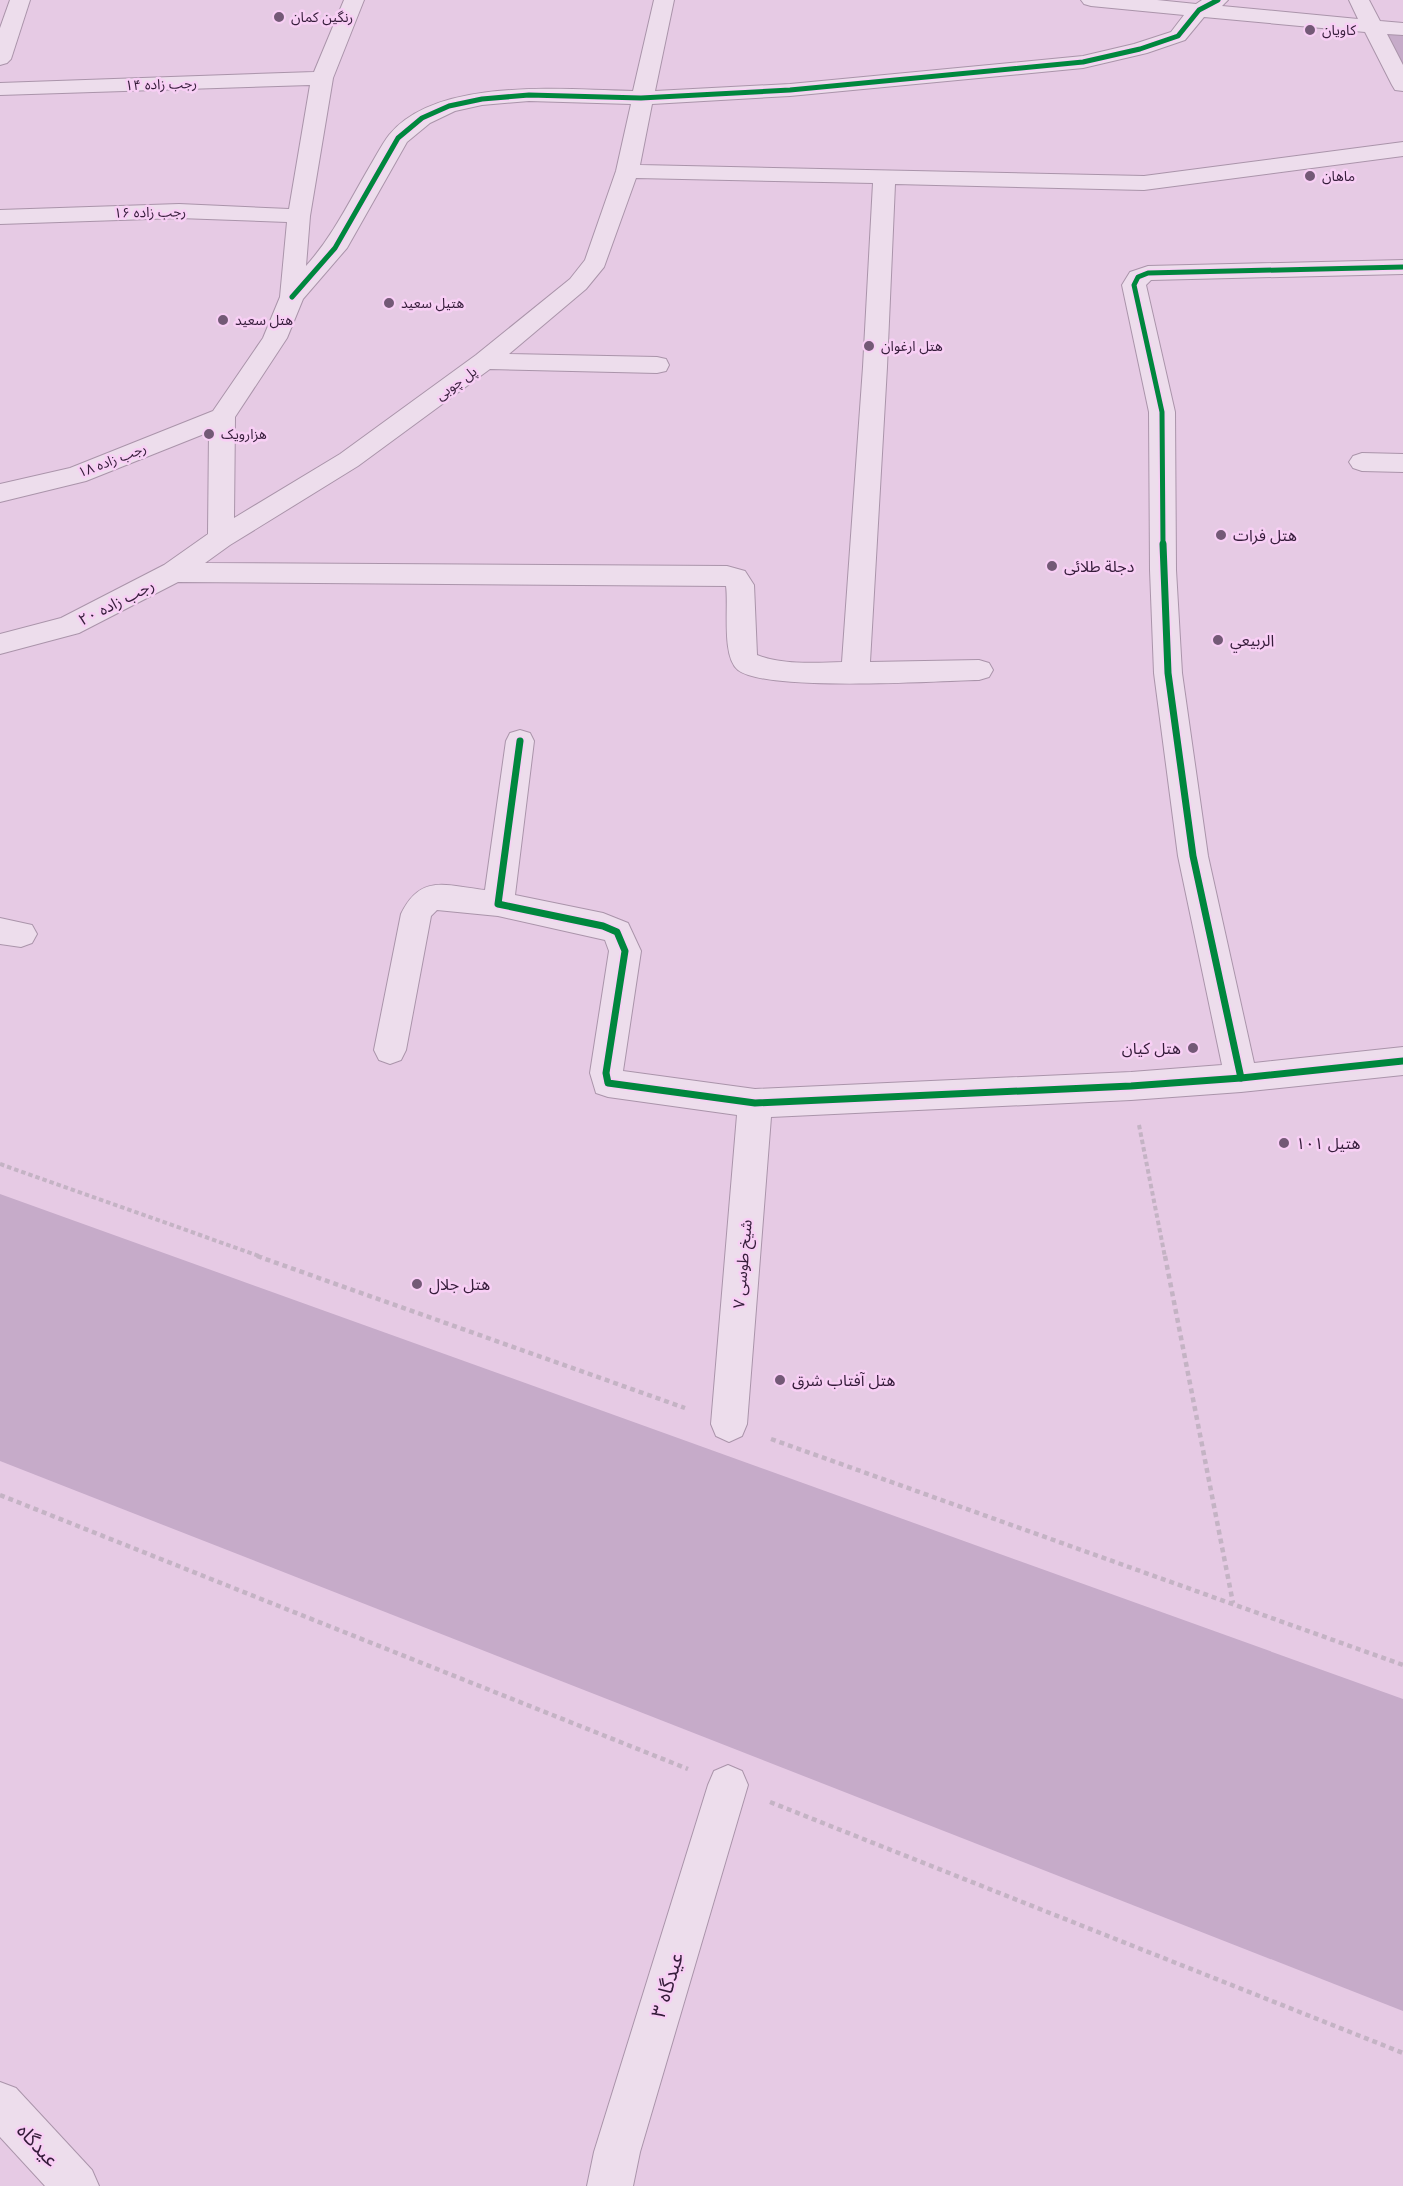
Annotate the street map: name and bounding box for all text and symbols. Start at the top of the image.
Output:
place label: رنگین کمان [291,8,353,26]
marker: رنگین کمان [272,10,286,24]
place label: کاویان [1322,21,1356,39]
marker: کاویان [1303,23,1317,37]
street label: رجب زاده ۱۴ [125,74,197,94]
place label: ماهان [1322,167,1355,185]
marker: ماهان [1303,169,1317,183]
street label: رجب زاده ۱۶ [114,202,186,222]
place label: هتیل سعید [401,294,464,312]
marker: هتیل سعید [382,296,396,310]
place label: هتل سعید [235,311,293,329]
marker: هتل سعید [216,313,230,327]
place label: هتل ارغوان [881,337,943,355]
marker: هتل ارغوان [862,339,876,353]
street label: پل چوبی [432,362,481,405]
place label: هزارویک [221,425,267,443]
marker: هزارویک [202,427,216,441]
street label: رجب زاده ۱۸ [75,439,149,481]
place label: هتل فرات [1233,525,1297,545]
marker: هتل فرات [1214,528,1228,542]
place label: دجلة طلائی [1064,556,1134,576]
marker: دجلة طلائی [1045,559,1059,573]
street label: رجب زاده ۲۰ [75,574,157,630]
place label: الربيعي [1230,630,1274,653]
marker: الربيعي [1211,633,1225,647]
place label: هتل کیان [1122,1038,1181,1058]
marker: هتل کیان [1186,1041,1200,1055]
place label: هتیل ۱۰۱ [1296,1133,1360,1153]
marker: هتیل ۱۰۱ [1277,1136,1291,1150]
street label: شیخ طوسی ۷ [728,1219,759,1310]
place label: هتل جلال [429,1274,490,1295]
marker: هتل جلال [410,1277,424,1291]
place label: هتل آفتاب شرق [792,1370,895,1390]
marker: هتل آفتاب شرق [773,1373,787,1387]
street label: عیدگاه ۳ [645,1949,688,2021]
street label: عیدگاه [12,2118,65,2172]

